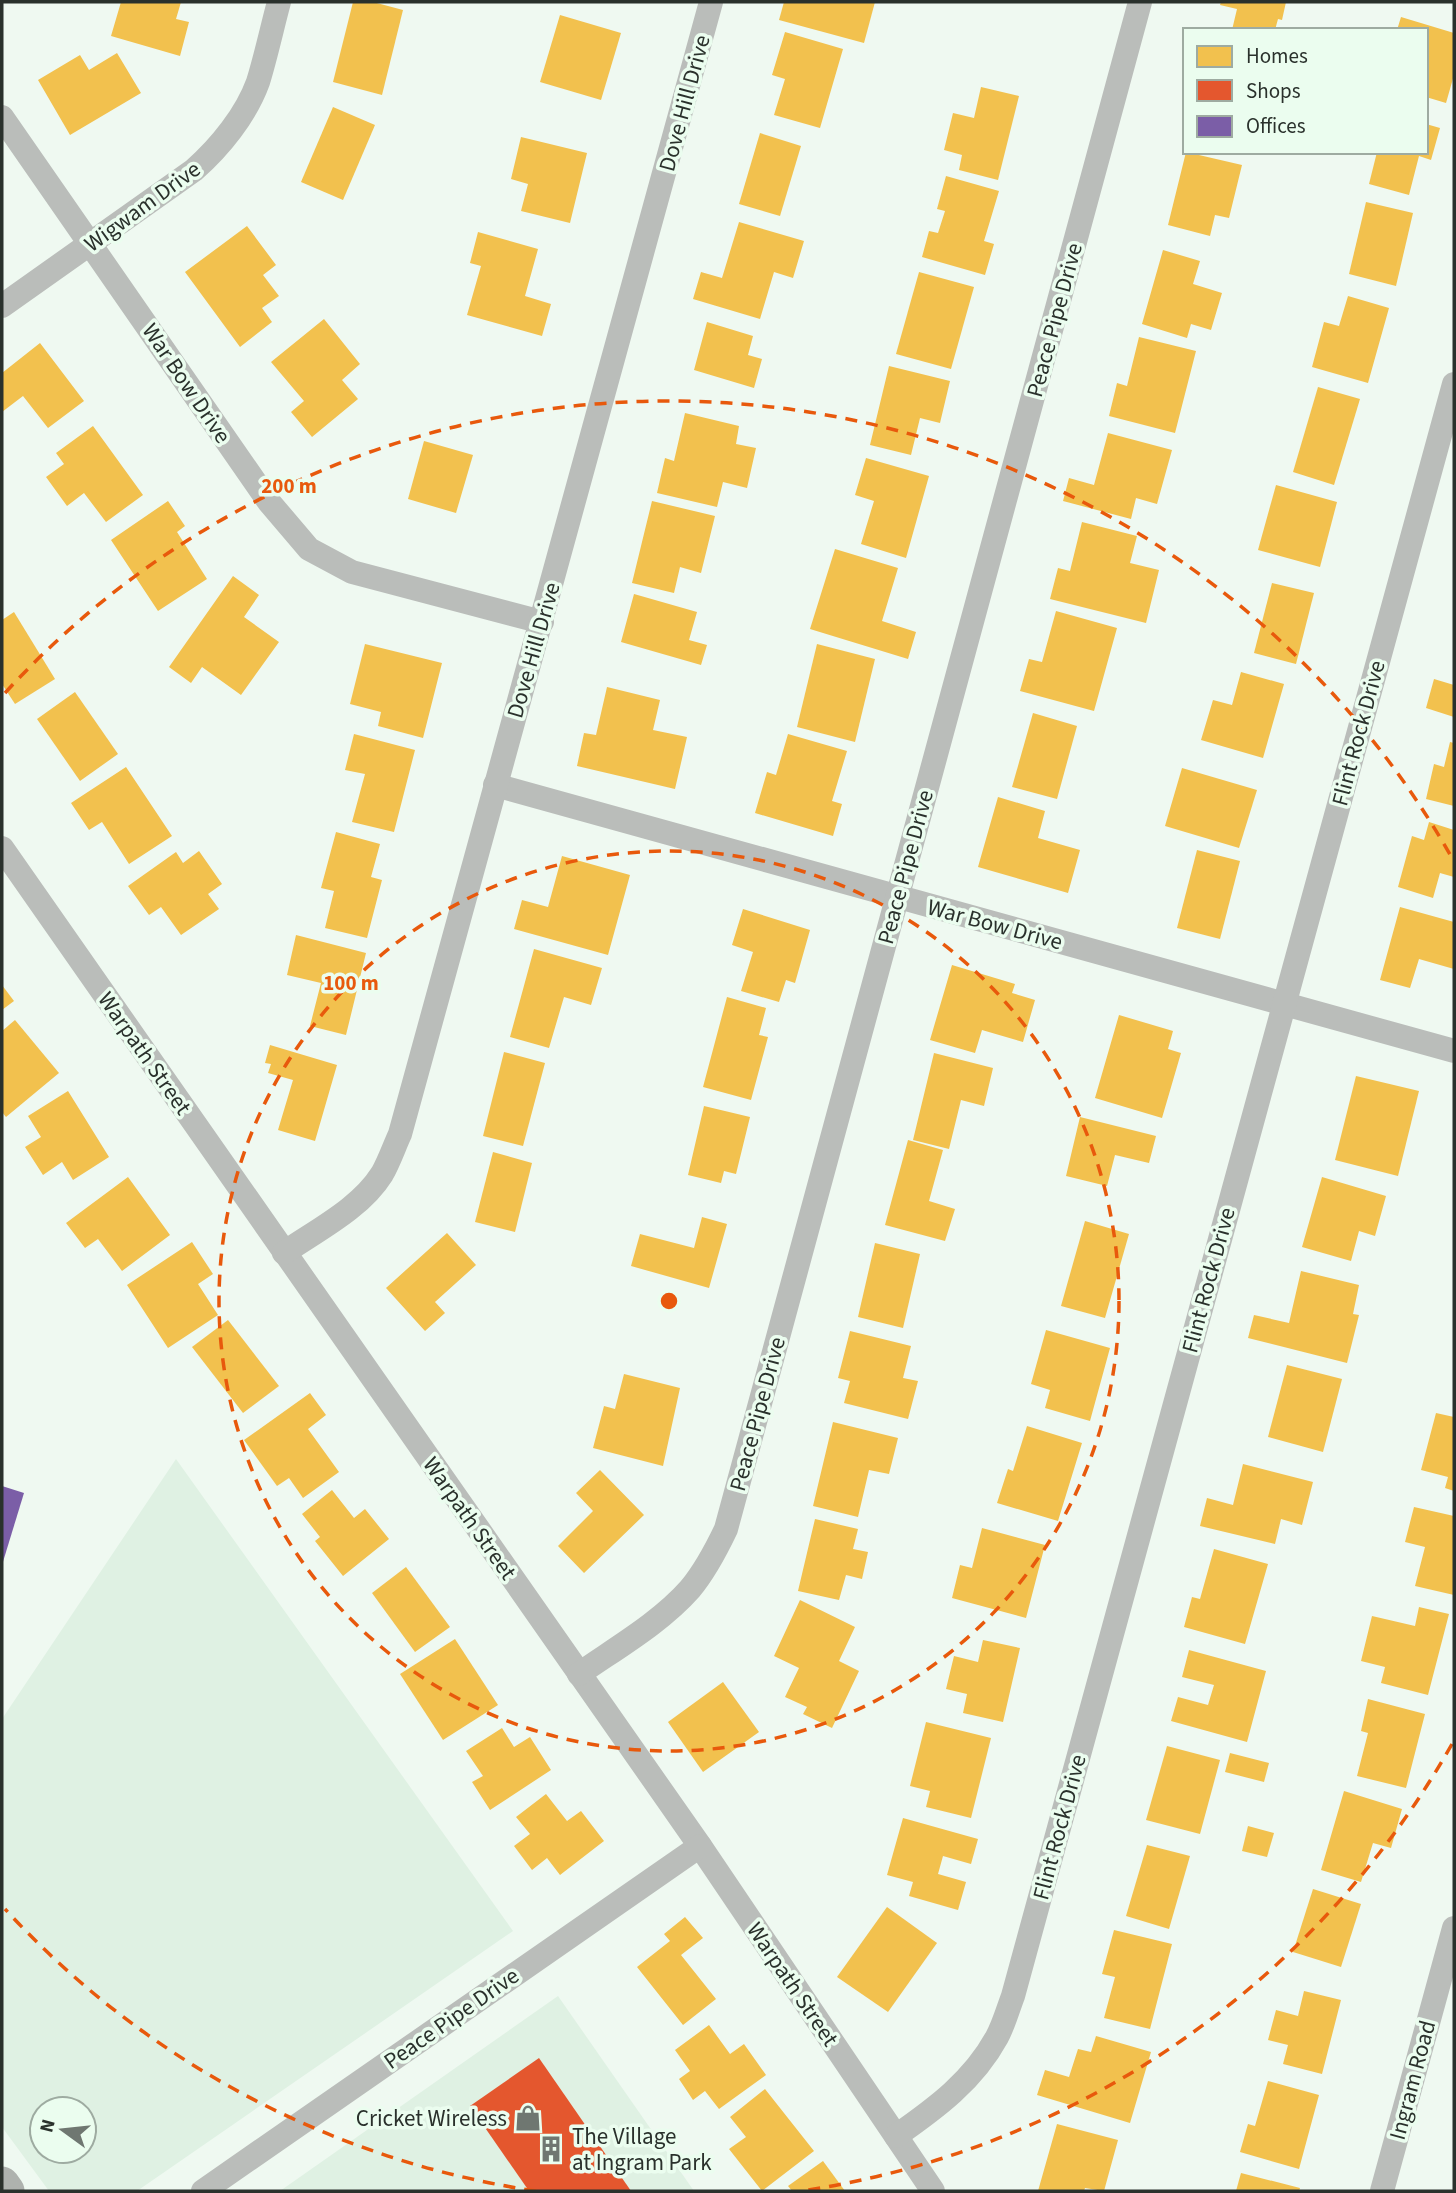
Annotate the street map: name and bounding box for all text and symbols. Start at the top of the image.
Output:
legend [1183,28,1428,154]
street label: Dove Hill Drive [650,31,719,175]
text: Homes [1246,41,1308,71]
text: Shops [1246,76,1301,106]
text: Offices [1246,111,1306,141]
street label: Wigwam Drive [77,153,207,260]
street label: Peace Pipe Drive [1018,239,1091,401]
street label: War Bow Drive [134,317,239,450]
text: 200 m [261,471,317,501]
street label: Dove Hill Drive [498,578,569,722]
street label: Flint Rock Drive [1323,657,1394,810]
street label: Peace Pipe Drive [869,786,942,948]
street label: War Bow Drive [924,891,1066,958]
text: 100 m [323,968,379,998]
street label: Warpath Street [90,985,199,1122]
street label: Flint Rock Drive [1173,1204,1244,1357]
centre of rings [657,1289,681,1313]
street label: Peace Pipe Drive [721,1333,794,1495]
street label: Warpath Street [415,1450,524,1587]
street label: Flint Rock Drive [1024,1751,1095,1904]
street label: Warpath Street [739,1916,847,2053]
street label: Peace Pipe Drive [377,1959,526,2077]
street label: Ingram Road [1381,2017,1444,2143]
north arrow [28,2095,98,2165]
place label: Cricket Wireless [356,2102,507,2135]
shop icon: Cricket Wireless [513,2103,543,2133]
text: N [33,2116,63,2136]
place label: The Village at Ingram Park [572,2120,712,2179]
building icon: The Village at Ingram Park [536,2134,566,2164]

